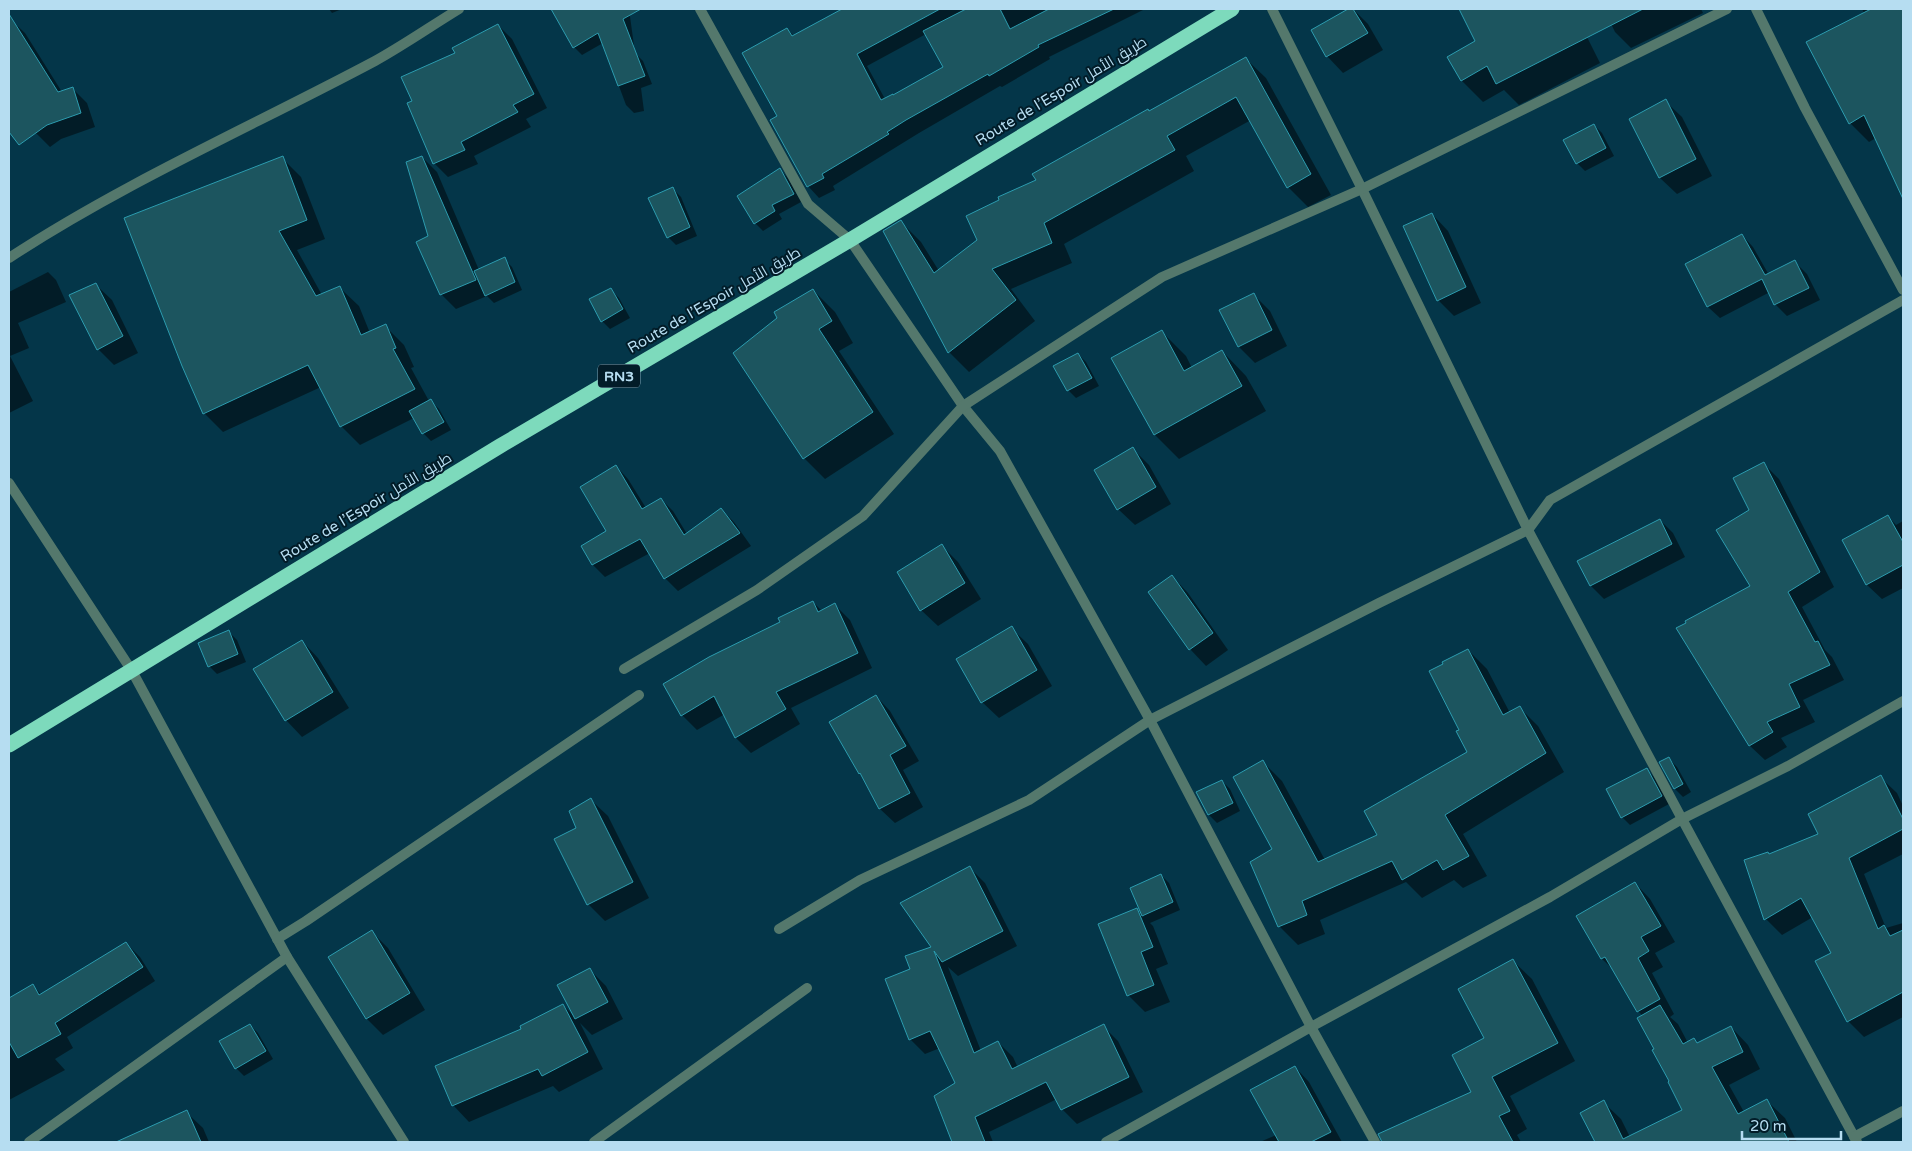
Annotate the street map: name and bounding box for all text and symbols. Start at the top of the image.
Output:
street label: Route de l’Espoir طريق الأمل [972,33,1150,150]
street label: Route de l’Espoir طريق الأمل [624,243,804,358]
road number: RN3 [598,364,640,388]
street label: Route de l’Espoir طريق الأمل [277,449,455,566]
scale bar [1742,1108,1841,1140]
text: 20 m [1750,1117,1787,1135]

